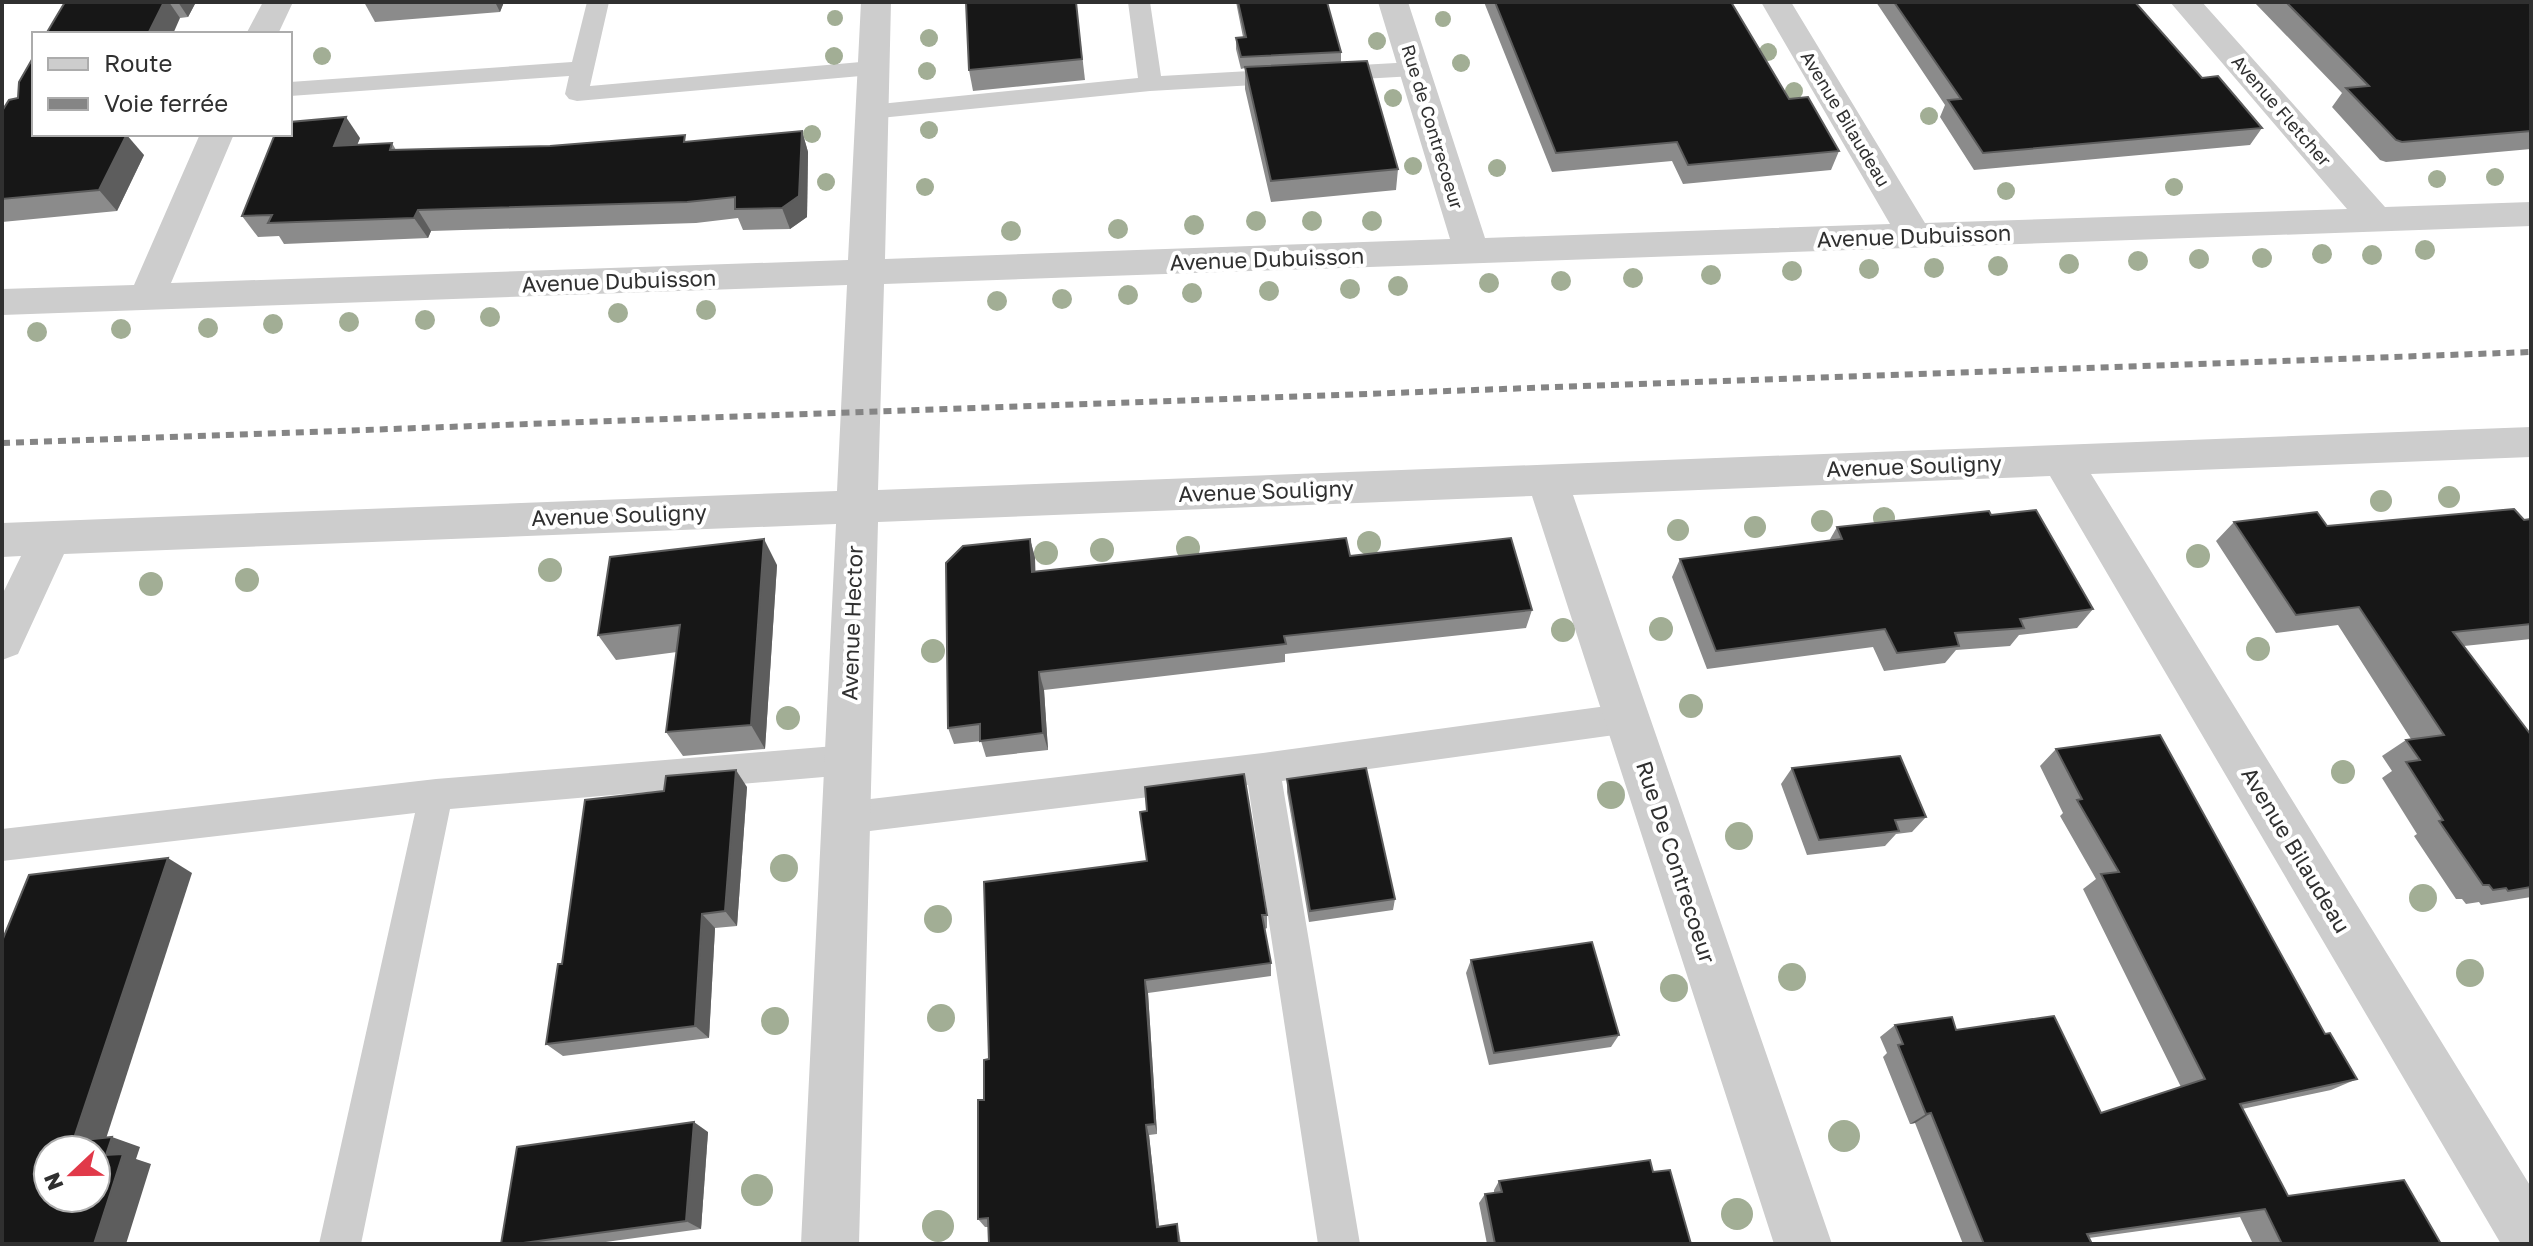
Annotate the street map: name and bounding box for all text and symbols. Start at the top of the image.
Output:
legend [32,32,292,136]
street label: Rue de Contrecoeur [1397,42,1468,212]
street label: Avenue Bilaudeau [1797,47,1895,190]
text: Route [104,48,173,77]
street label: Avenue Fletcher [2227,50,2336,171]
text: Voie ferrée [104,88,228,117]
street label: Avenue Dubuisson [1816,219,2012,252]
street label: Avenue Dubuisson [1169,242,1365,275]
street label: Avenue Dubuisson [521,264,717,297]
street label: Avenue Souligny [1826,449,2002,482]
street label: Avenue Souligny [1178,474,1354,507]
street label: Avenue Souligny [531,498,707,531]
street label: Avenue Hector [835,545,868,701]
street label: Rue De Contrecoeur [1631,757,1722,967]
street label: Avenue Bilaudeau [2236,762,2357,938]
north arrow [32,1134,112,1214]
text: N [37,1169,69,1194]

